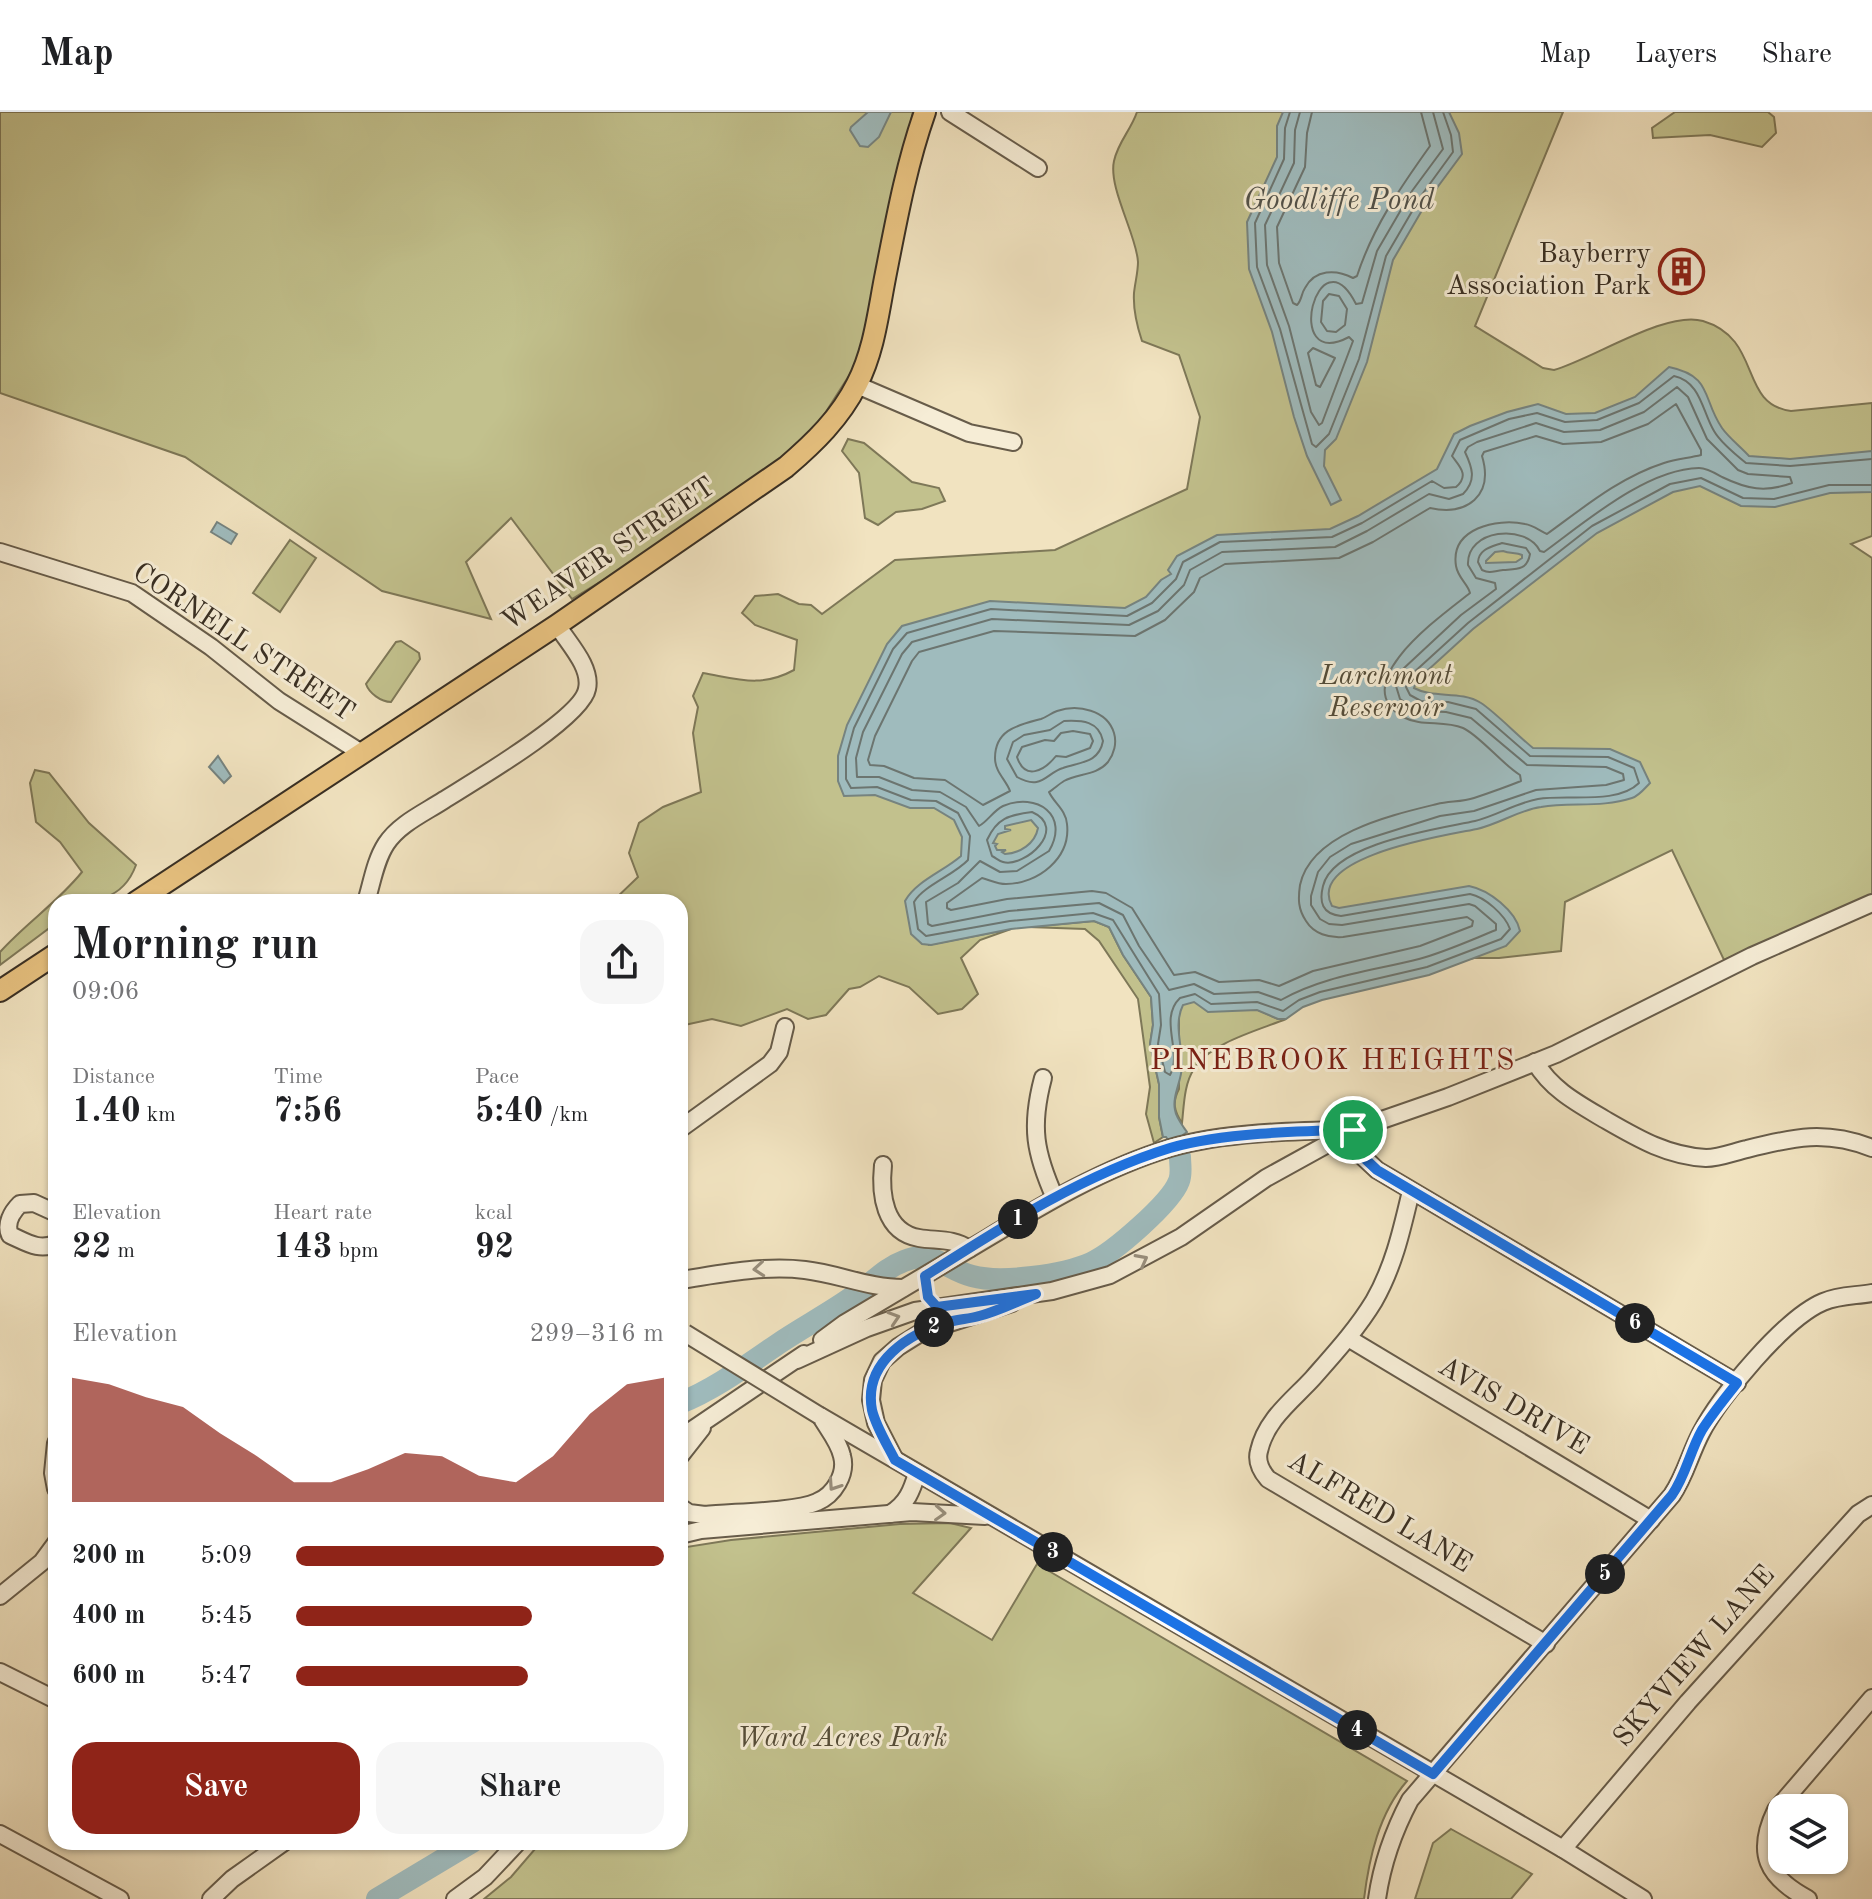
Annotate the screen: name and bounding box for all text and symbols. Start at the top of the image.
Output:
text: Map [40,36,114,74]
text: Map [1539,41,1591,69]
text: Layers [1635,41,1717,69]
text: Share [1761,41,1832,69]
water label: Goodliffe Pond [1244,186,1436,216]
place label: Bayberry Association Park [1446,241,1651,301]
building icon: Bayberry Association Park [1658,247,1706,295]
street label: WEAVER STREET [497,473,721,637]
street label: CORNELL STREET [127,559,359,727]
park label: Larchmont Reservoir [1319,663,1453,723]
button: share [580,920,664,1004]
text: Morning run [72,924,319,968]
text: 09:06 [72,979,140,1005]
district label: PINEBROOK HEIGHTS [1150,1046,1516,1076]
text: Distance [72,1066,155,1088]
text: Time [273,1066,323,1088]
text: Pace [475,1066,519,1088]
text: 1.40 [72,1095,141,1129]
text: 7:56 [273,1095,342,1129]
text: 5:40 [475,1095,543,1129]
pin [1319,1096,1387,1164]
text: km [141,1104,176,1126]
text: /km [543,1104,588,1126]
icon: arrive [1331,1108,1375,1152]
pin: 1 [998,1199,1038,1239]
text: Elevation [72,1202,162,1224]
text: Heart rate [273,1202,372,1224]
text: kcal [475,1202,513,1224]
text: 1 [1012,1208,1024,1230]
text: 22 [72,1231,111,1265]
text: 143 [273,1231,333,1265]
text: 92 [475,1231,514,1265]
text: m [111,1240,135,1262]
text: bpm [333,1240,379,1262]
one-way arrow [1133,1254,1147,1270]
one-way arrow [752,1260,765,1277]
pin: 6 [1615,1303,1655,1343]
pin: 2 [914,1307,954,1347]
one-way arrow [887,1311,901,1327]
text: 6 [1629,1312,1641,1334]
text: 2 [928,1316,940,1338]
text: Elevation [72,1321,178,1347]
text: 299–316 m [529,1321,664,1347]
street label: AVIS DRIVE [1433,1353,1593,1461]
street label: ALFRED LANE [1282,1447,1476,1579]
one-way arrow [828,1476,843,1491]
one-way arrow [934,1504,947,1521]
pin: 3 [1033,1532,1073,1572]
text: 3 [1047,1541,1059,1563]
text: 200 m [72,1543,145,1569]
text: 5:09 [200,1543,253,1569]
pin: 5 [1585,1554,1625,1594]
street label: SKYVIEW LANE [1609,1561,1781,1753]
text: 5 [1599,1563,1611,1585]
text: 400 m [72,1603,145,1629]
text: 5:45 [200,1603,253,1629]
text: 600 m [72,1663,145,1689]
text: 5:47 [200,1663,253,1689]
pin: 4 [1337,1710,1377,1750]
text: 4 [1351,1719,1363,1741]
park label: Ward Acres Park [737,1725,947,1753]
button: Save [72,1742,360,1834]
button: Share [376,1742,664,1834]
map controls [1768,1794,1848,1874]
button: layers [1768,1794,1848,1874]

